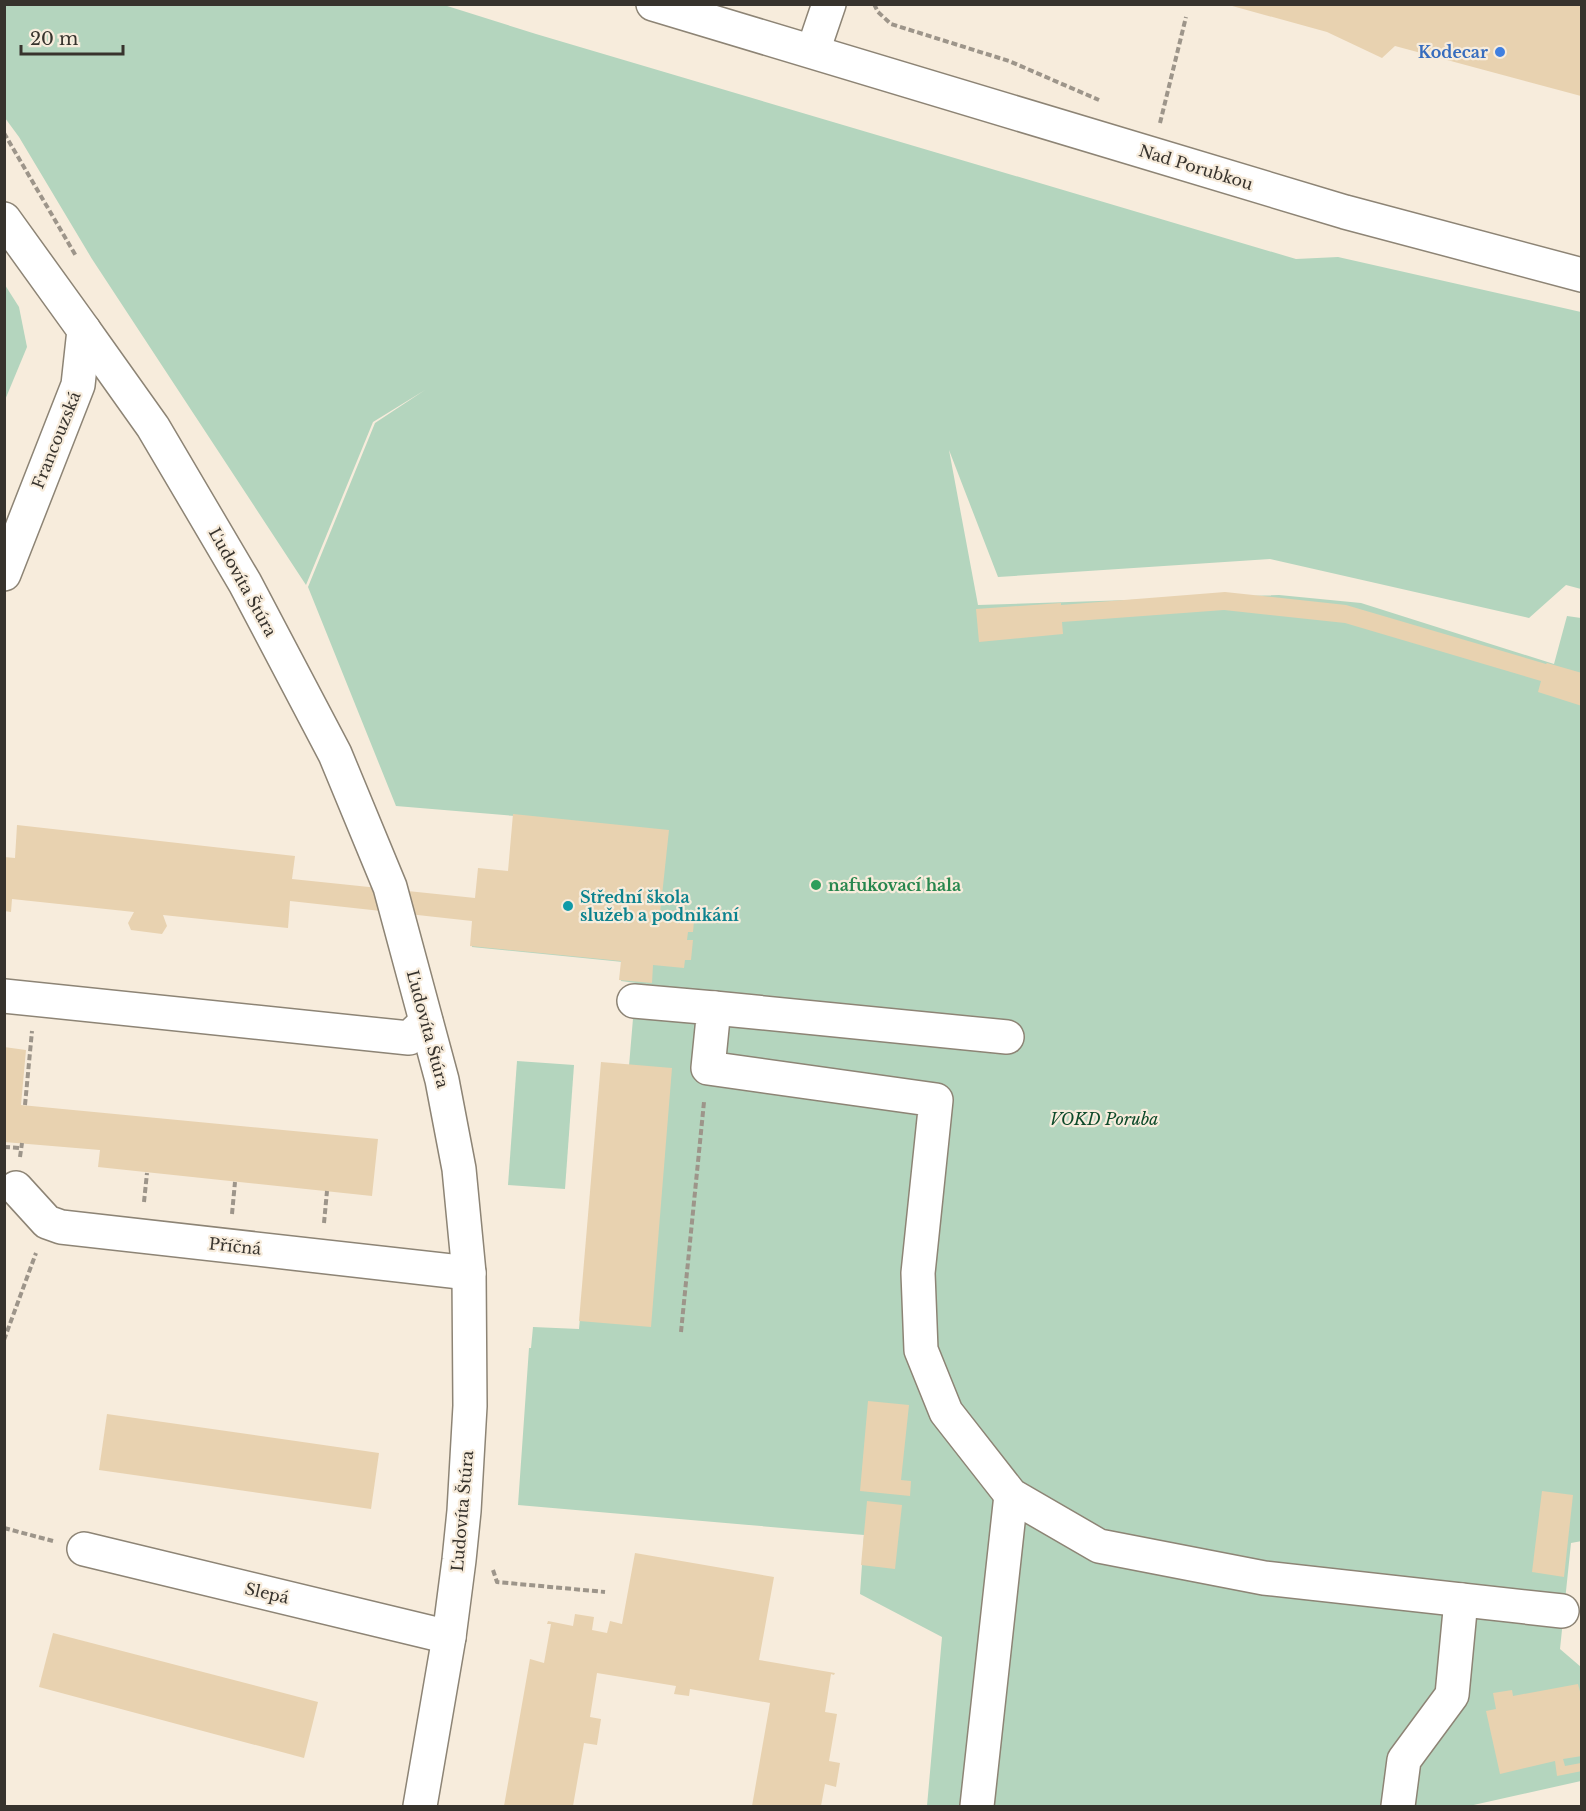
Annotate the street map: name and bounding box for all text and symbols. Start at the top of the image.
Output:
scale bar [21,18,123,56]
text: 20 m [30,28,78,50]
place label: Kodecar [1418,42,1488,62]
marker: Kodecar [1493,45,1507,59]
street label: Nad Porubkou [1136,140,1256,194]
street label: Francouzská [27,388,85,491]
street label: Ľudovíta Štúra [205,524,281,640]
place label: nafukovací hala [828,875,961,895]
marker: nafukovací hala [809,878,823,892]
place label: Střední škola služeb a podnikání [580,887,739,925]
marker: Střední škola služeb a podnikání [561,899,575,913]
street label: Ľudovíta Štúra [403,968,453,1090]
park label: VOKD Poruba [1050,1109,1158,1129]
street label: Příčná [208,1233,262,1259]
street label: Ľudovíta Štúra [447,1450,477,1572]
street label: Slepá [243,1578,291,1608]

